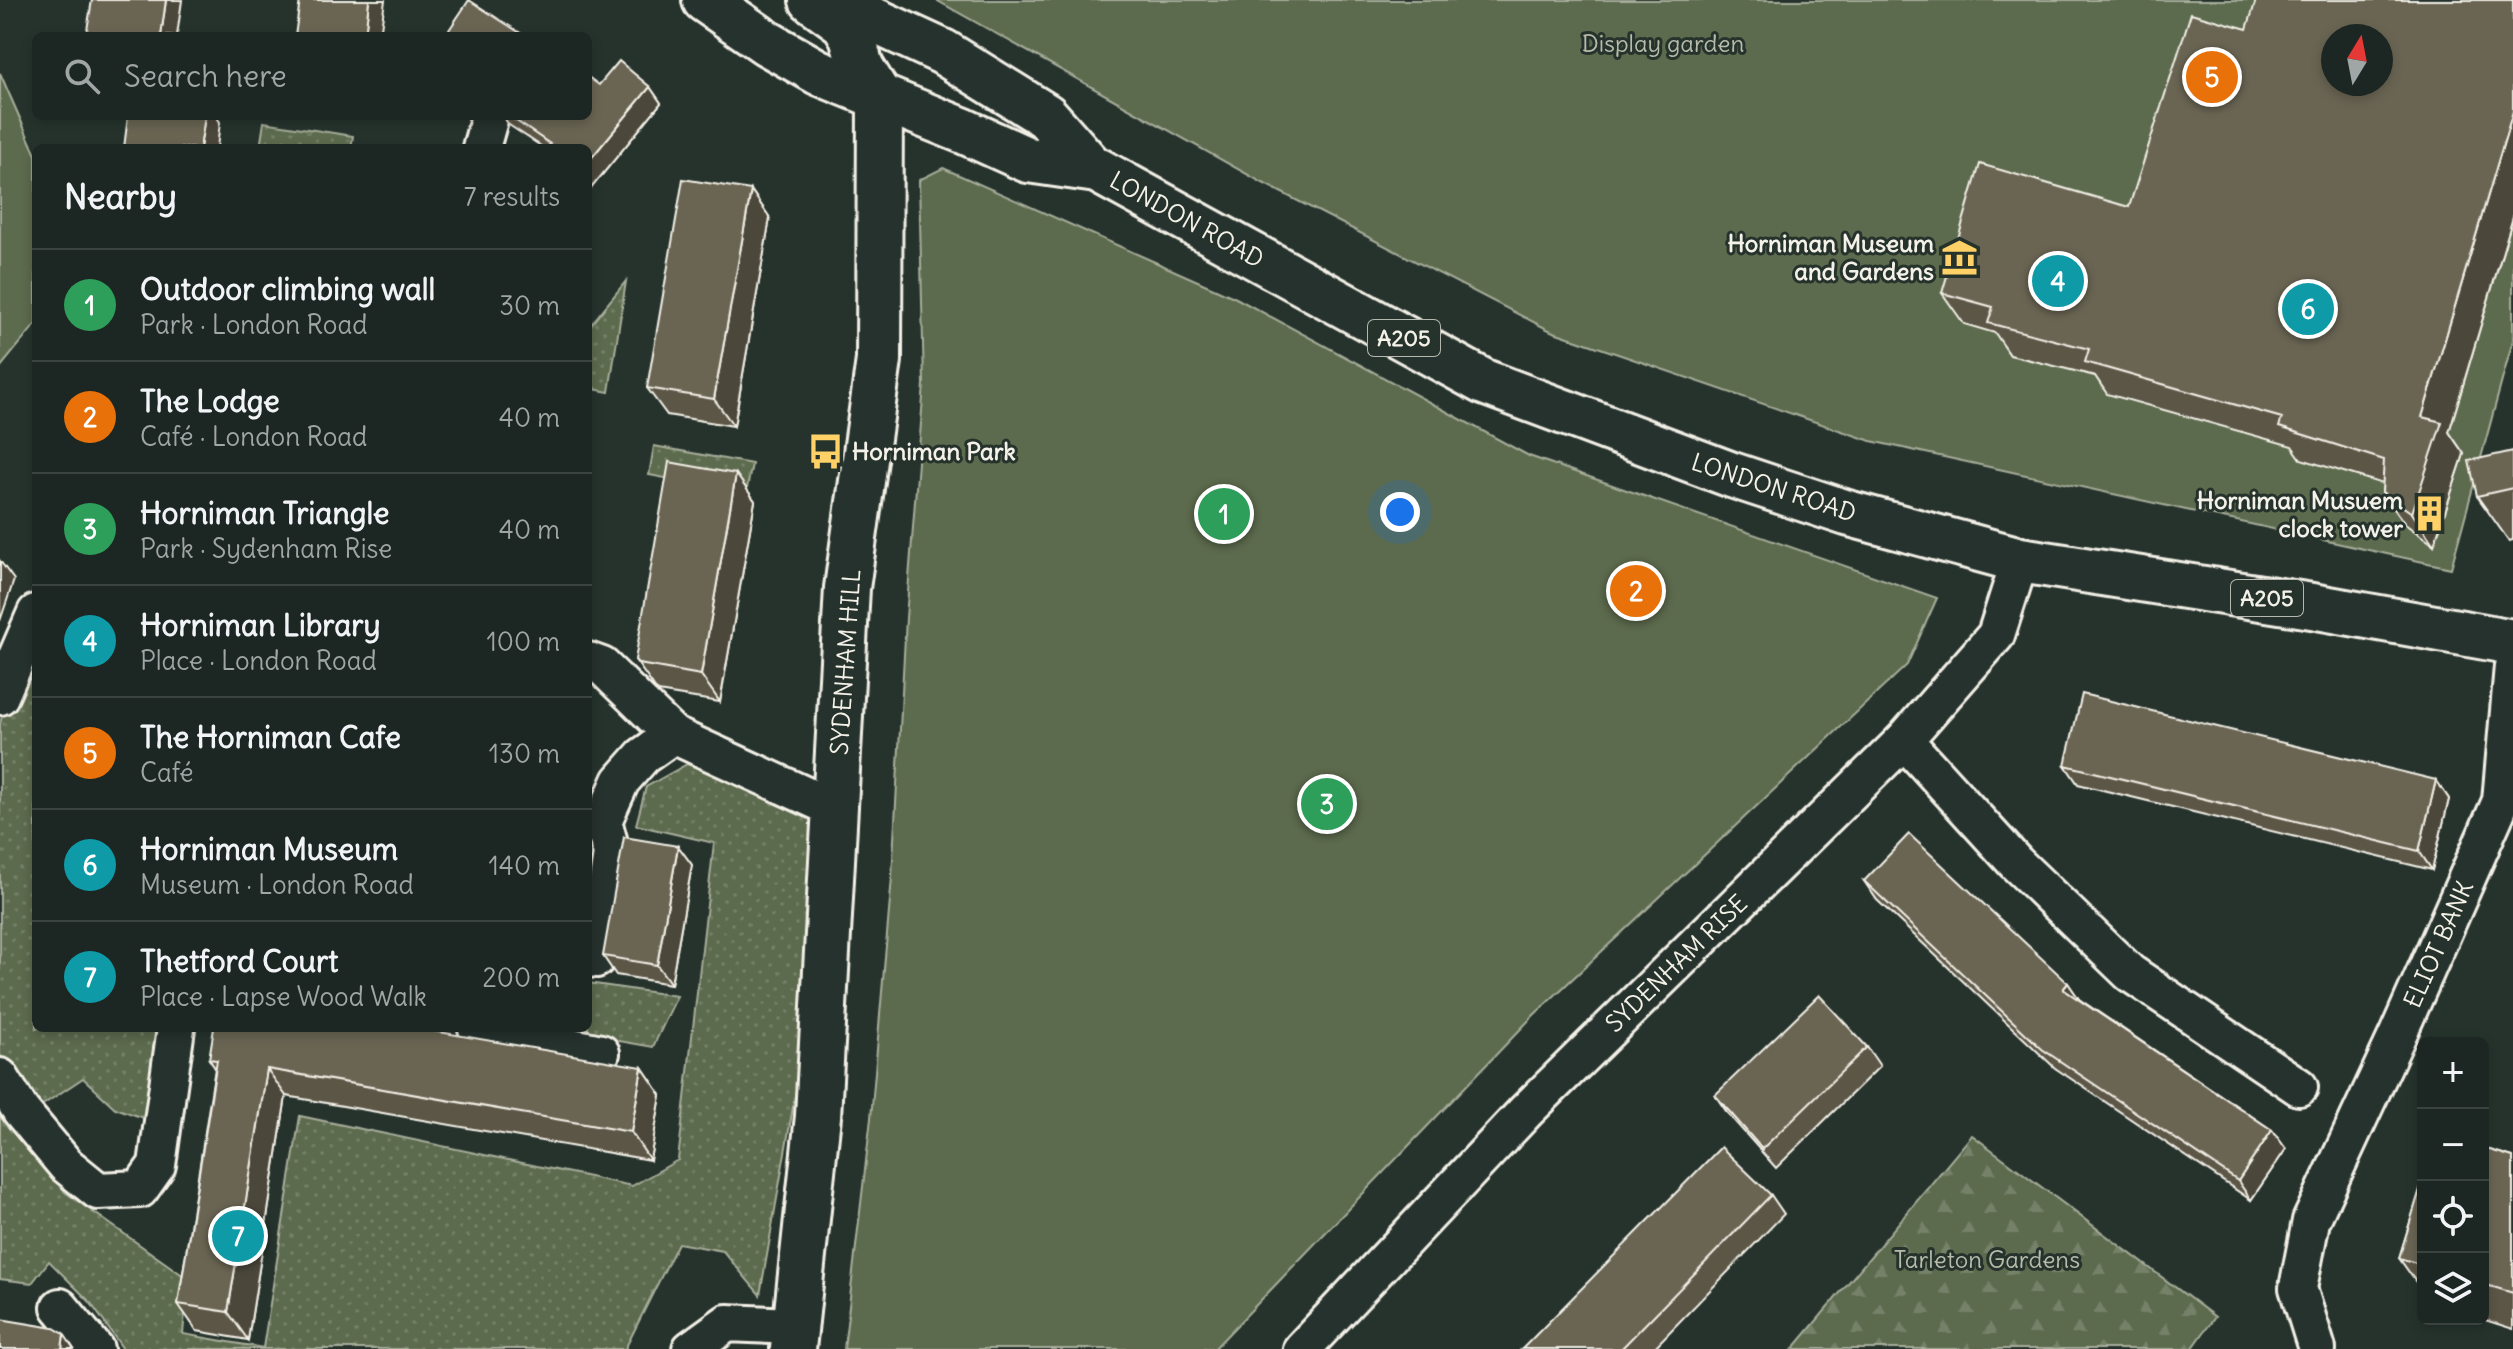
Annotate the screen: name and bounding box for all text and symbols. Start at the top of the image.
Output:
north arrow [2321,24,2393,96]
park label: Display garden [1582,28,1744,58]
search box [32,32,592,120]
pin: 5 [2186,47,2238,107]
icon: search [60,54,104,98]
text: Search here [124,57,287,95]
street label: LONDON ROAD [1105,164,1269,274]
text: Nearby [64,175,177,218]
text: 7 results [464,180,560,213]
place label: Horniman Museum and Gardens [1728,228,1934,286]
museum icon: Horniman Museum and Gardens [1941,238,1979,276]
pin: 4 [2032,251,2084,311]
text: Outdoor climbing wall [140,270,435,308]
pin: 6 [2282,279,2334,339]
text: 1 [85,289,95,322]
text: 30 m [499,289,560,322]
text: Park · London Road [140,308,367,341]
road number: A205 [1368,320,1440,356]
text: The Lodge [140,382,280,420]
text: 2 [83,401,97,434]
text: 40 m [499,401,560,434]
text: Café · London Road [140,420,367,453]
bus stop icon: Horniman Park [807,432,845,470]
place label: Horniman Park [852,436,1016,466]
street label: LONDON ROAD [1688,446,1860,528]
pin: 1 [1198,484,1250,544]
place label: Horniman Musuem clock tower [2197,485,2403,543]
your location [1380,492,1420,532]
text: Horniman Triangle [140,494,389,532]
building icon: Horniman Musuem clock tower [2410,495,2448,533]
text: 3 [83,513,97,546]
text: 40 m [499,513,560,546]
text: Park · Sydenham Rise [140,532,392,565]
pin: 2 [1610,561,1662,621]
street label: SYDENHAM HILL [824,568,866,756]
road number: A205 [2231,580,2303,616]
text: Horniman Library [140,606,381,644]
text: 4 [82,625,98,658]
text: 100 m [486,625,560,658]
text: Place · London Road [140,644,377,677]
text: The Horniman Cafe [140,718,401,756]
text: 5 [83,737,97,770]
text: 130 m [489,737,560,770]
text: Café [140,756,194,789]
pin: 3 [1301,774,1353,834]
text: Horniman Museum [140,830,398,868]
text: 6 [82,849,98,882]
text: 140 m [489,849,560,882]
text: Museum · London Road [140,868,414,901]
street label: ELIOT BANK [2397,876,2479,1012]
street label: SYDENHAM RISE [1599,888,1753,1038]
text: Thetford Court [140,942,338,980]
text: 7 [84,961,96,994]
text: 200 m [483,961,560,994]
text: Place · Lapse Wood Walk [140,980,427,1013]
map controls [2417,1037,2489,1325]
button: + [2417,1037,2489,1109]
button: − [2417,1109,2489,1181]
button: locate [2417,1181,2489,1253]
pin: 7 [212,1206,264,1266]
park label: Tarleton Gardens [1894,1244,2080,1274]
button: layers [2417,1253,2489,1325]

